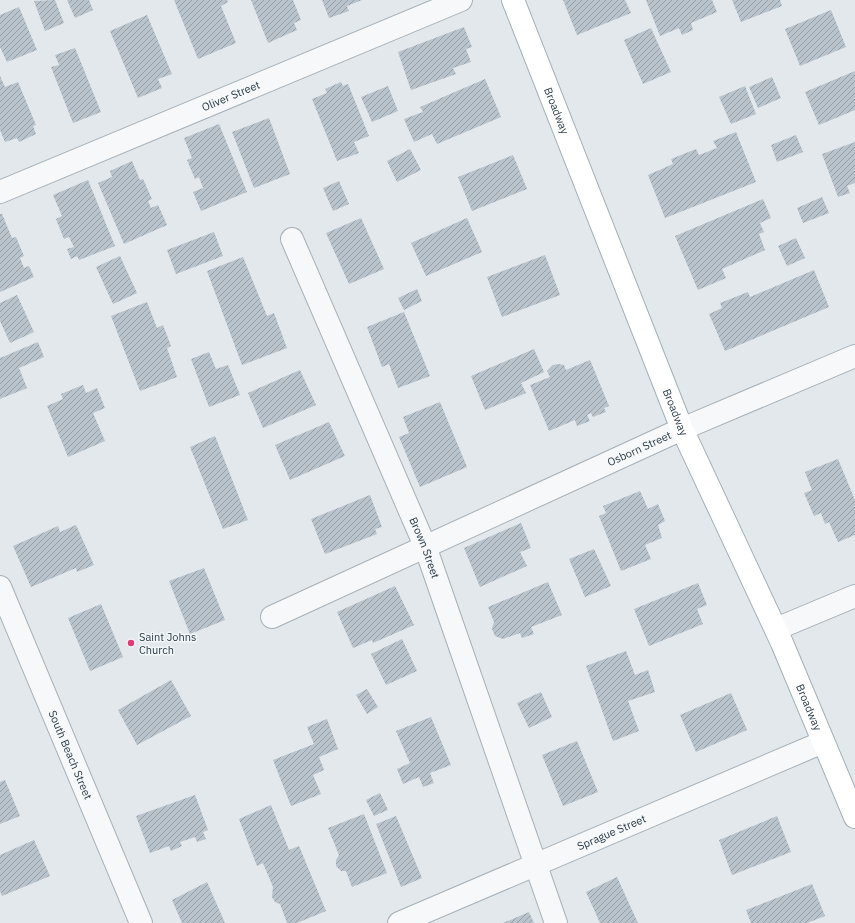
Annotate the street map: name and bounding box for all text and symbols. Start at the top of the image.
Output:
street label: Oliver Street [200,77,262,114]
street label: Broadway [541,85,572,137]
street label: Broadway [660,387,691,438]
street label: Osborn Street [605,428,674,469]
street label: Brown Street [406,515,443,580]
place label: Saint Johns Church [139,630,196,657]
marker: Saint Johns Church [126,638,136,648]
street label: Broadway [793,682,825,733]
street label: South Beach Street [46,708,95,802]
street label: Sprague Street [575,811,648,853]

